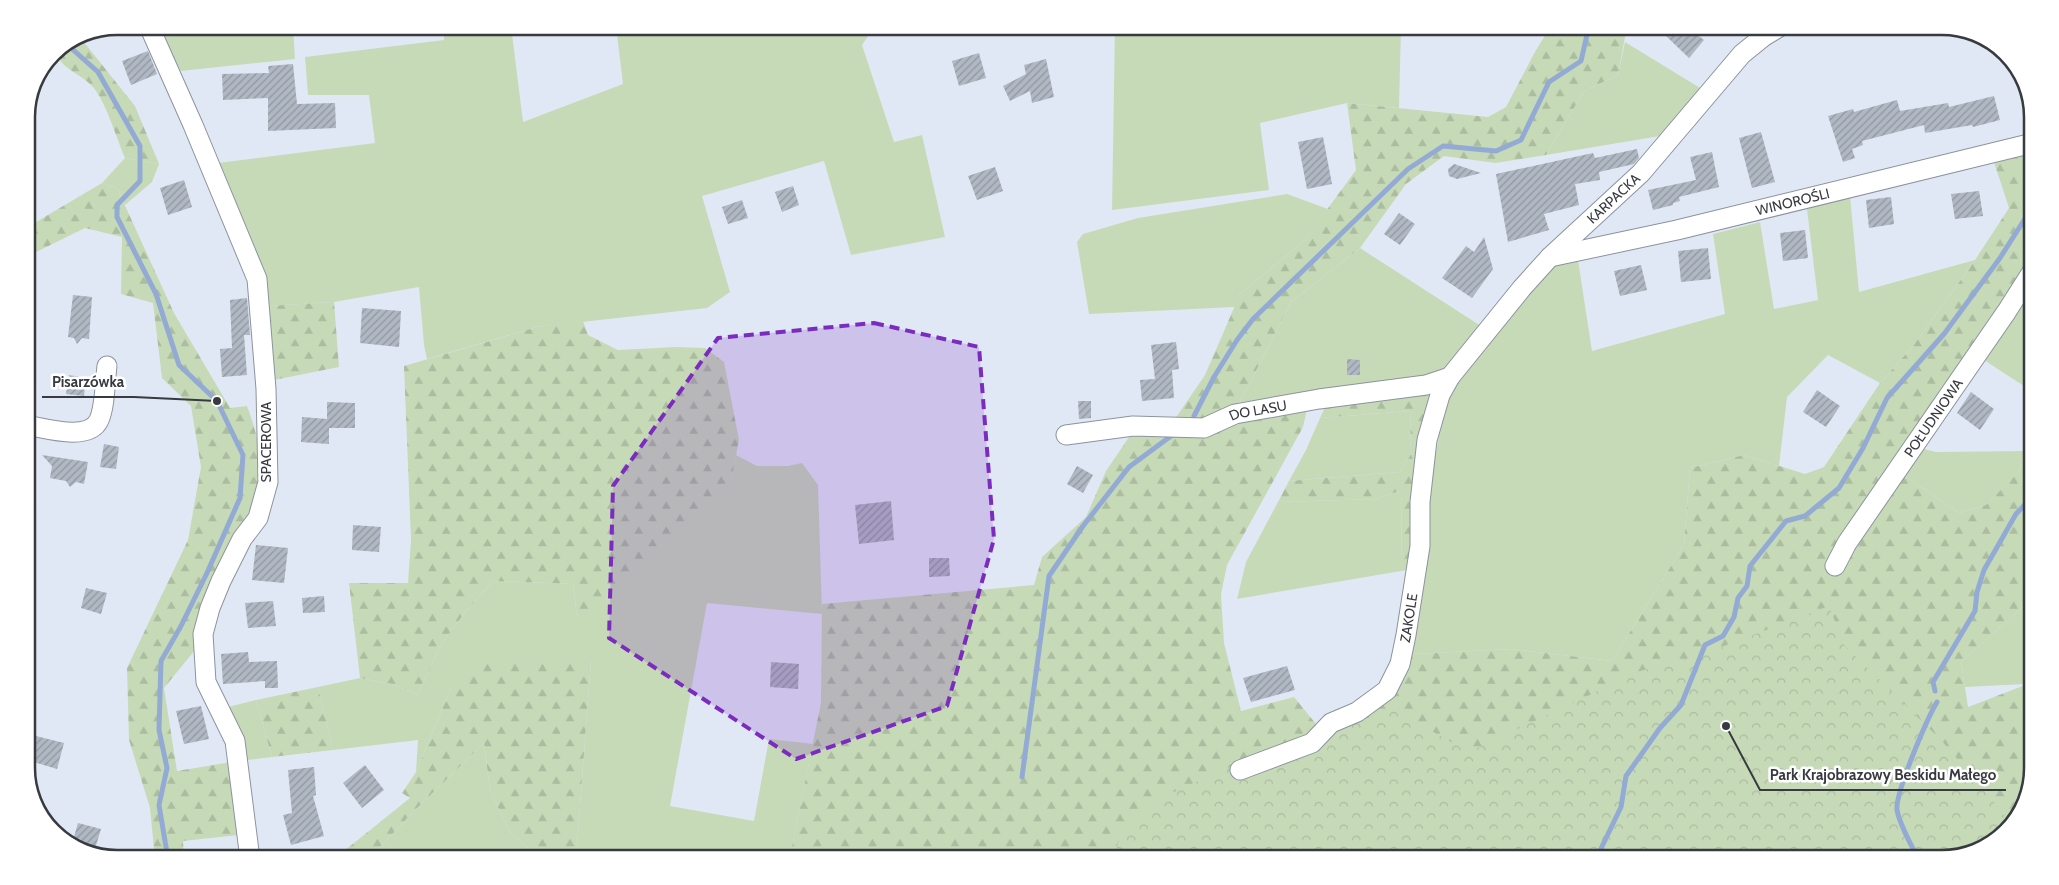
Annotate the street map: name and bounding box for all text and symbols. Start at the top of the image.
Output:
street label: KARPACKA [1583,169,1644,228]
street label: WINOROŚLI [1754,184,1832,219]
callout: Pisarzówka [42,367,134,397]
text: Pisarzówka [52,373,125,391]
street label: POŁUDNIOWA [1900,375,1967,461]
street label: DO LASU [1226,396,1288,425]
street label: SPACEROWA [257,401,275,482]
street label: ZAKOLE [1396,592,1421,644]
callout: Park Krajobrazowy Beskidu Małego [1760,760,2006,790]
text: Park Krajobrazowy Beskidu Małego [1770,766,1997,784]

